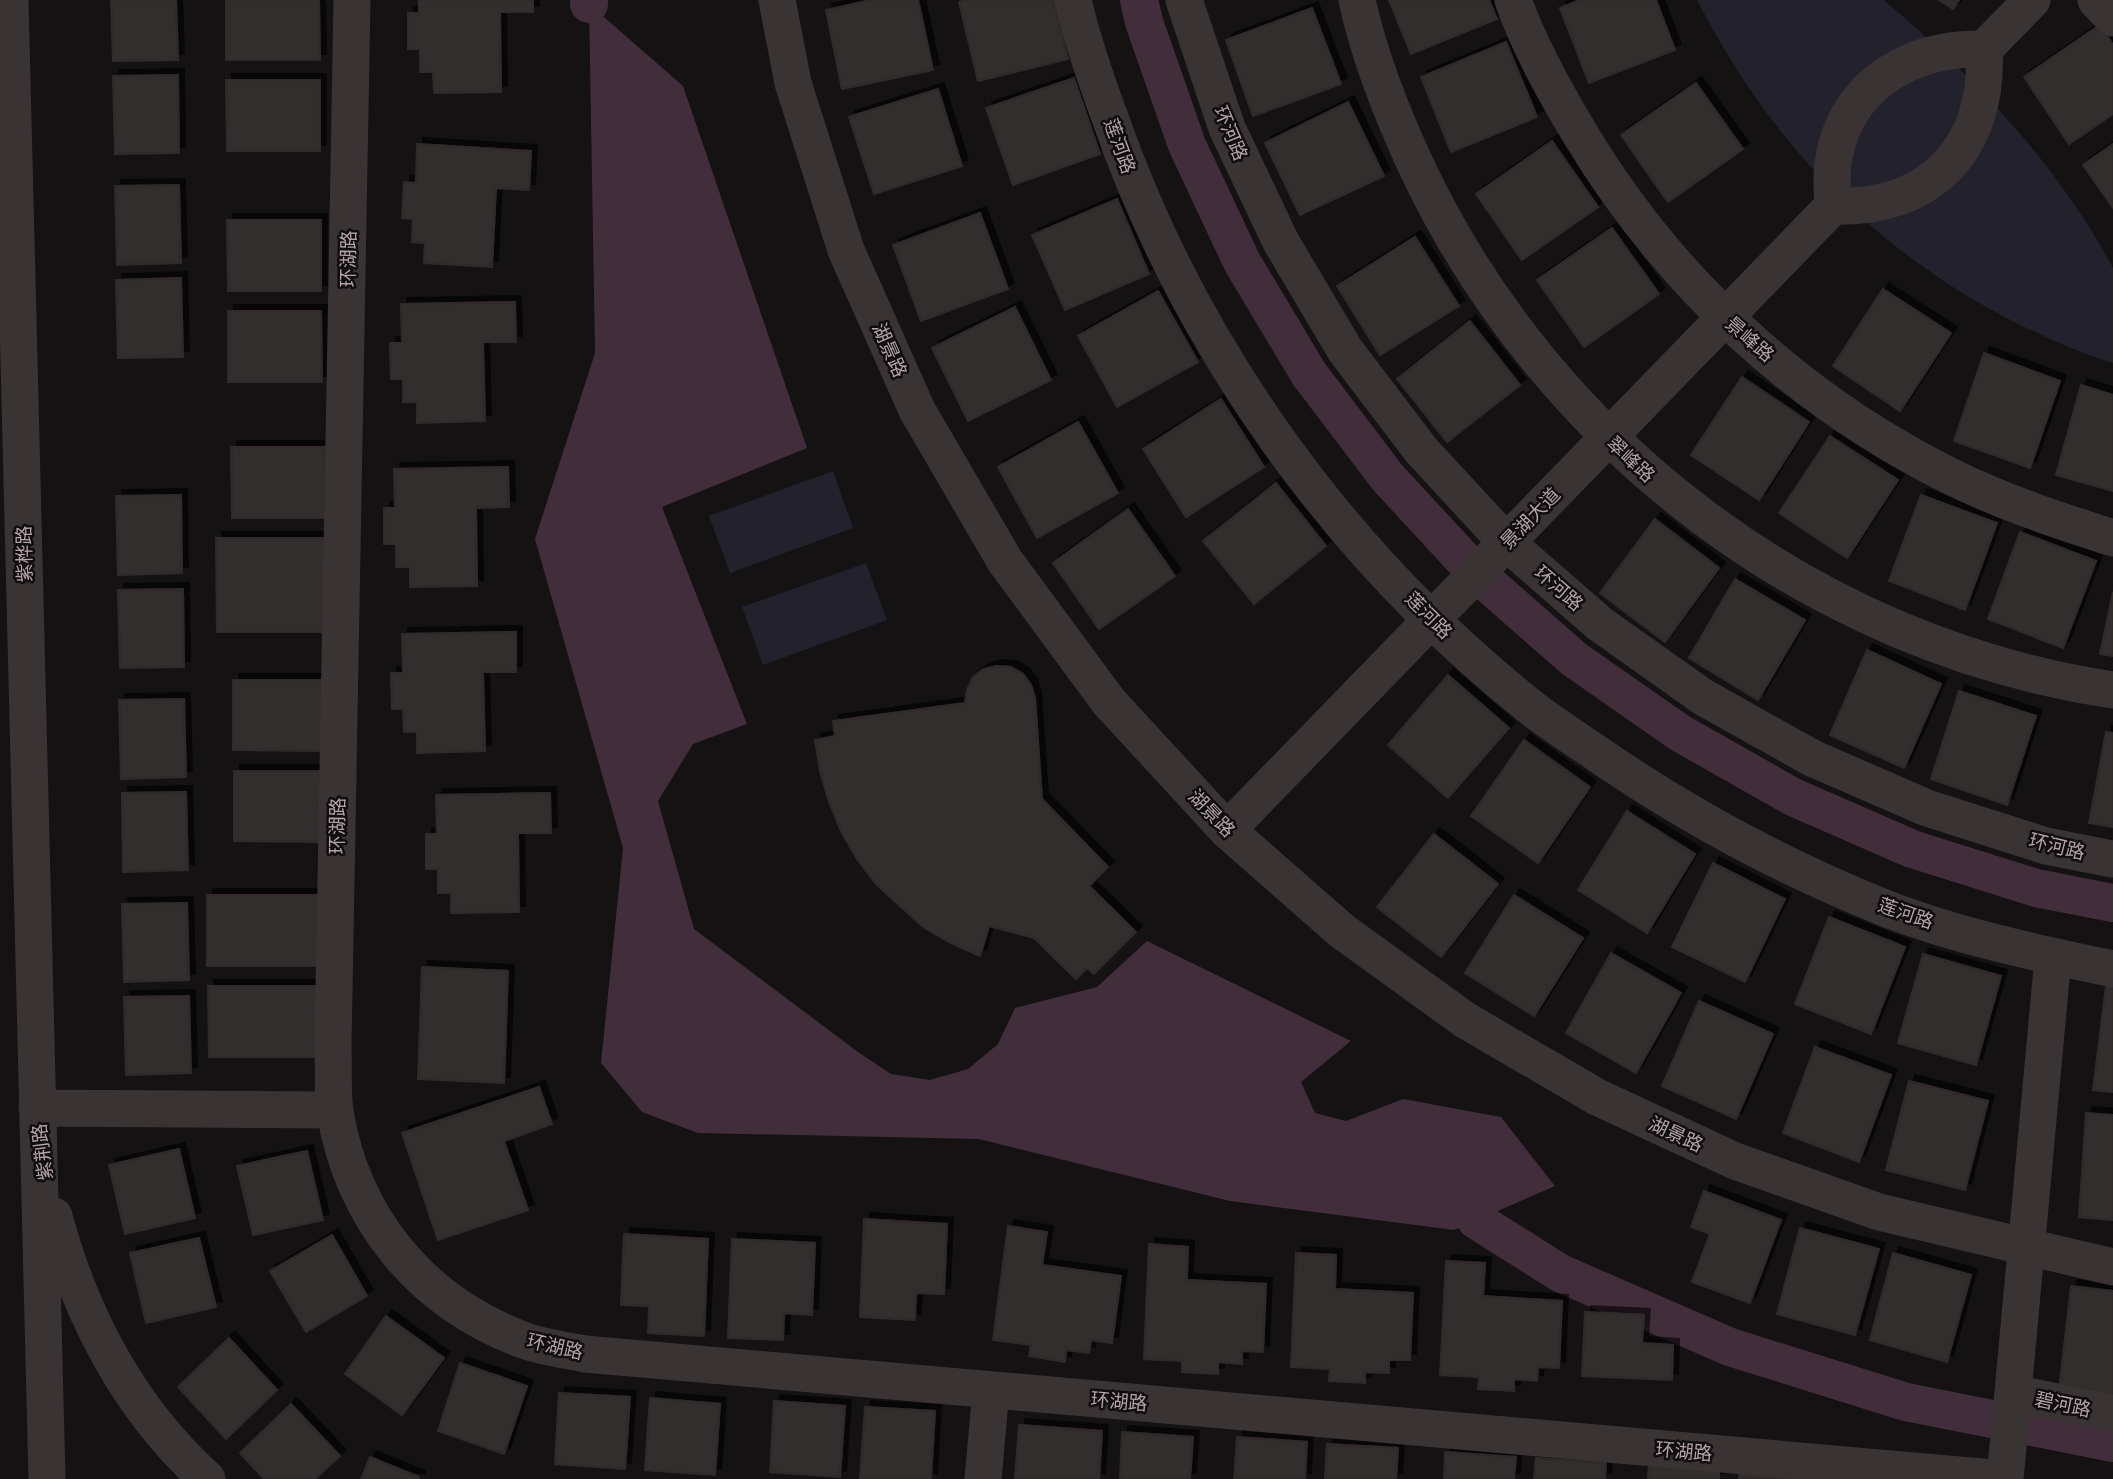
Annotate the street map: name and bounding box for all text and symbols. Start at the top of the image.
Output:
street label: 环河路 [1207,102,1254,165]
street label: 莲河路 [1097,115,1142,178]
street label: 环湖路 [335,230,362,288]
street label: 景峰路 [1719,310,1780,368]
street label: 湖景路 [866,319,913,382]
street label: 翠峰路 [1601,430,1661,489]
street label: 景湖大道 [1494,482,1566,555]
street label: 紫桦路 [11,525,38,583]
street label: 环河路 [1528,559,1589,617]
street label: 莲河路 [1399,586,1458,645]
street label: 湖景路 [1182,783,1241,843]
street label: 环湖路 [324,797,351,855]
street label: 环河路 [2026,826,2088,866]
street label: 莲河路 [1874,891,1937,936]
street label: 湖景路 [1644,1110,1707,1159]
street label: 紫荆路 [26,1122,59,1182]
street label: 环湖路 [524,1327,586,1366]
street label: 碧河路 [2032,1385,2094,1424]
street label: 环湖路 [1089,1386,1149,1417]
street label: 环湖路 [1654,1436,1714,1467]

